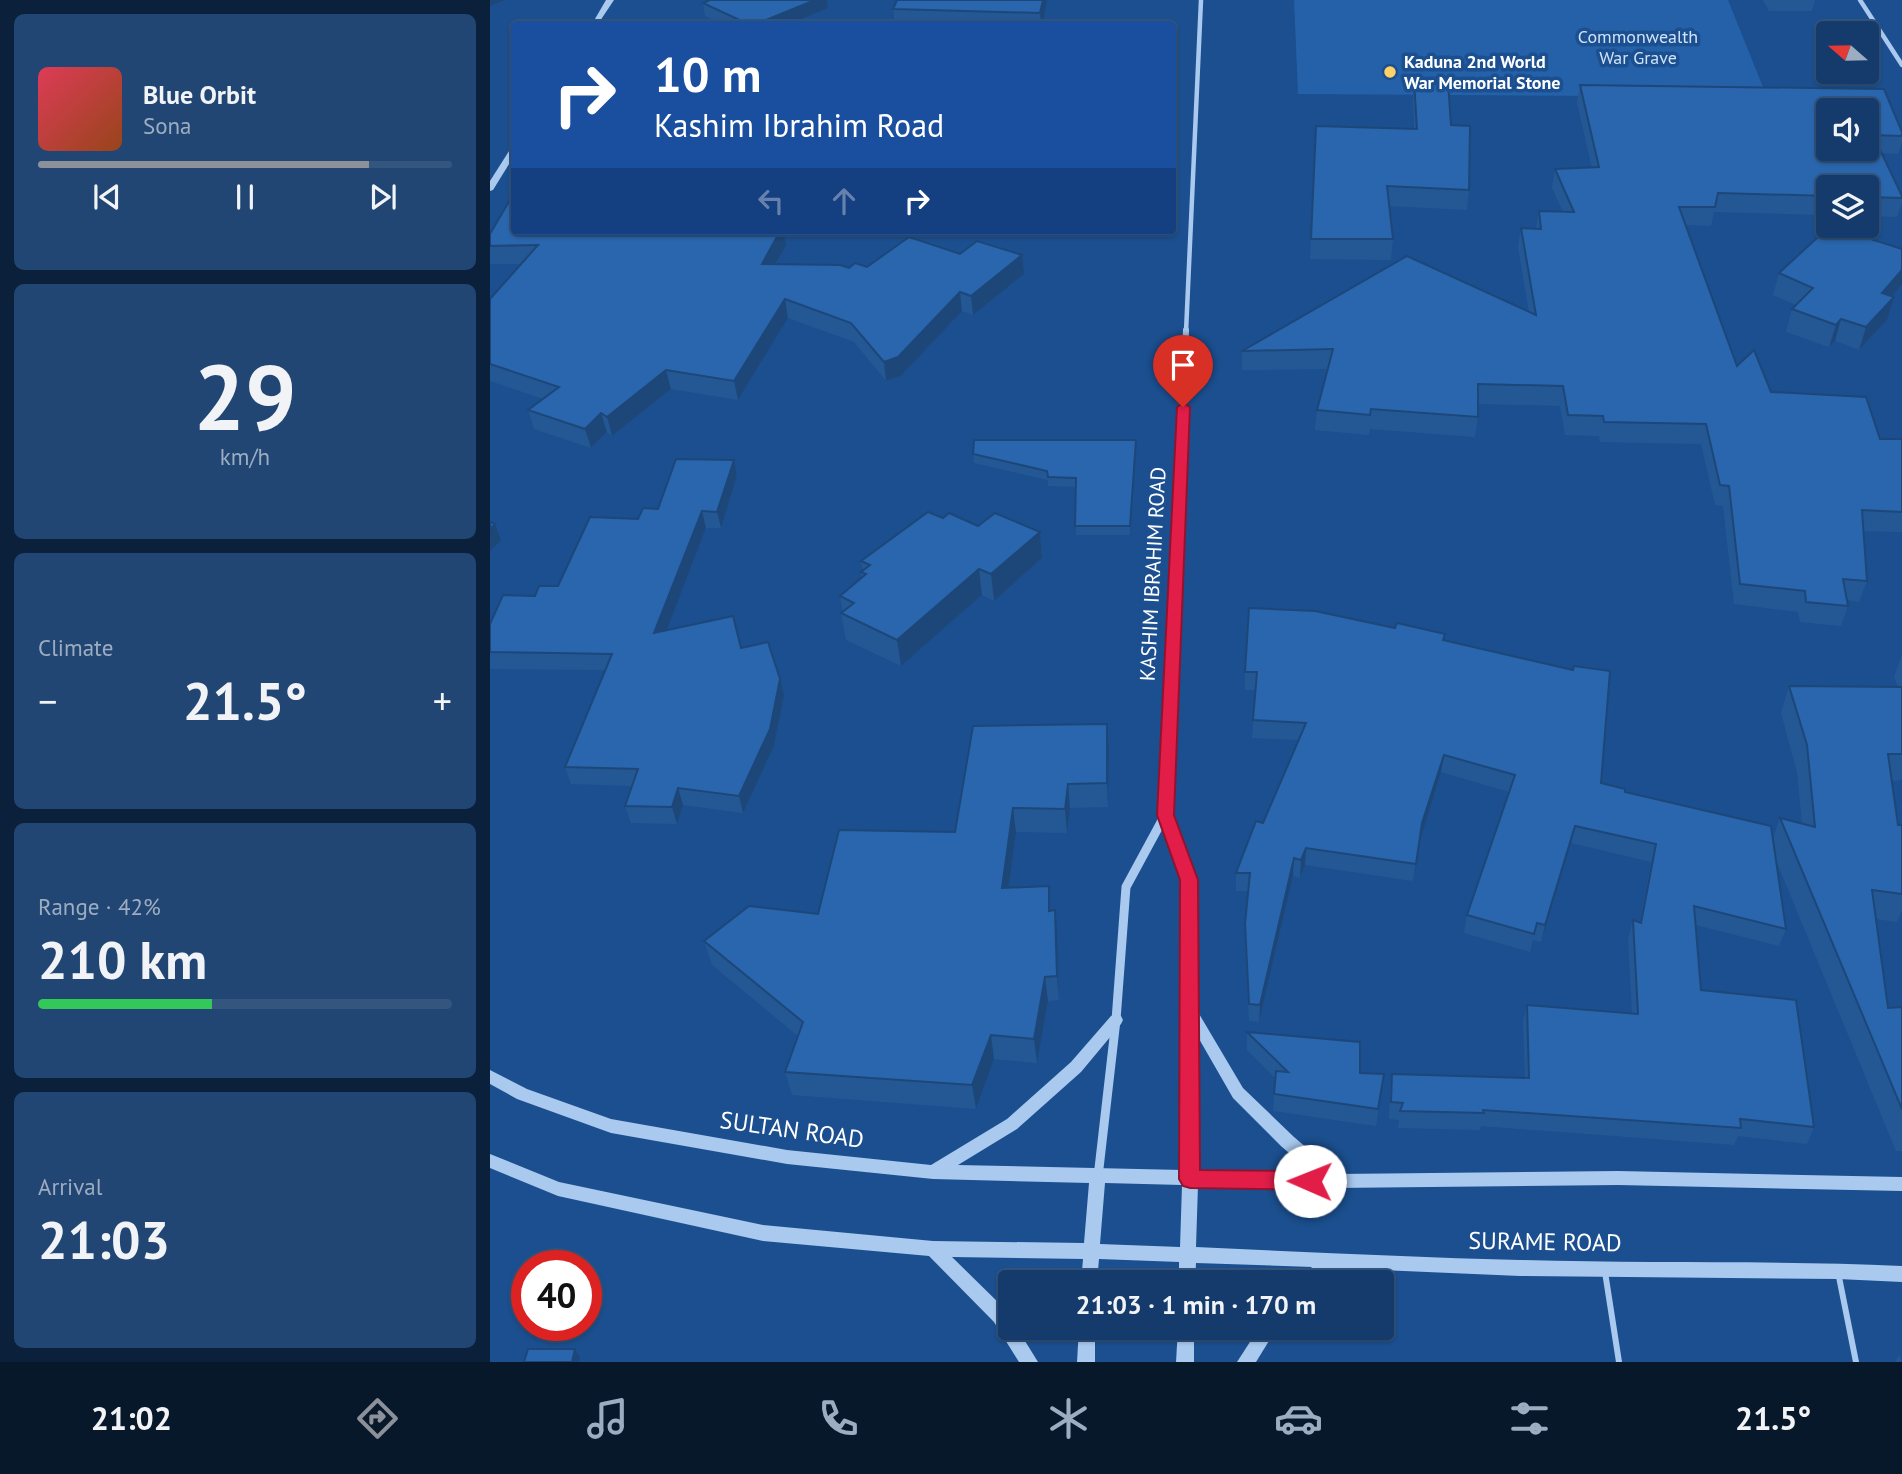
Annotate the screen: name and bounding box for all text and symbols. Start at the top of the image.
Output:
north arrow [1816,21,1880,84]
map controls [1816,21,1879,238]
park label: Commonwealth War Grave [1578,25,1698,69]
text: 10 m [654,42,761,106]
icon: right [539,49,630,140]
place label: Kaduna 2nd World War Memorial Stone [1404,50,1560,94]
marker: Kaduna 2nd World War Memorial Stone [1382,64,1398,80]
text: Blue Orbit [143,78,256,111]
button: sound [1816,98,1879,161]
text: Kashim Ibrahim Road [654,104,944,146]
text: Sona [143,111,192,140]
button: layers [1816,175,1879,238]
icon: previous [88,178,126,216]
icon: pause [226,178,264,216]
icon: next [364,178,402,216]
icon: left [752,182,790,220]
icon: ahead [825,182,863,220]
icon: right [898,182,936,220]
pin [1153,335,1213,407]
text: 29 [193,337,297,455]
icon: arrive [1164,346,1202,384]
text: km/h [220,442,270,471]
street label: KASHIM IBRAHIM ROAD [1133,466,1172,682]
text: Climate [38,633,113,662]
text: 21.5° [183,667,307,734]
text: − [38,676,57,725]
text: + [433,676,452,725]
text: Range · 42% [38,892,161,921]
text: 210 km [38,926,207,993]
street label: SULTAN ROAD [718,1104,866,1155]
position arrow [1273,1144,1347,1218]
text: Arrival [38,1172,102,1201]
text: 21:03 [38,1206,170,1273]
street label: SURAME ROAD [1468,1225,1622,1258]
speed limit sign: 40 [511,1250,602,1341]
text: 21:03 · 1 min · 170 m [1076,1288,1316,1321]
icon: directions [353,1394,402,1443]
icon: music [583,1394,632,1443]
icon: phone [814,1394,863,1443]
icon: climate [1044,1394,1093,1443]
icon: car [1274,1394,1323,1443]
icon: filters [1505,1394,1554,1443]
text: 21:02 [91,1397,172,1439]
text: 21.5° [1735,1397,1811,1439]

